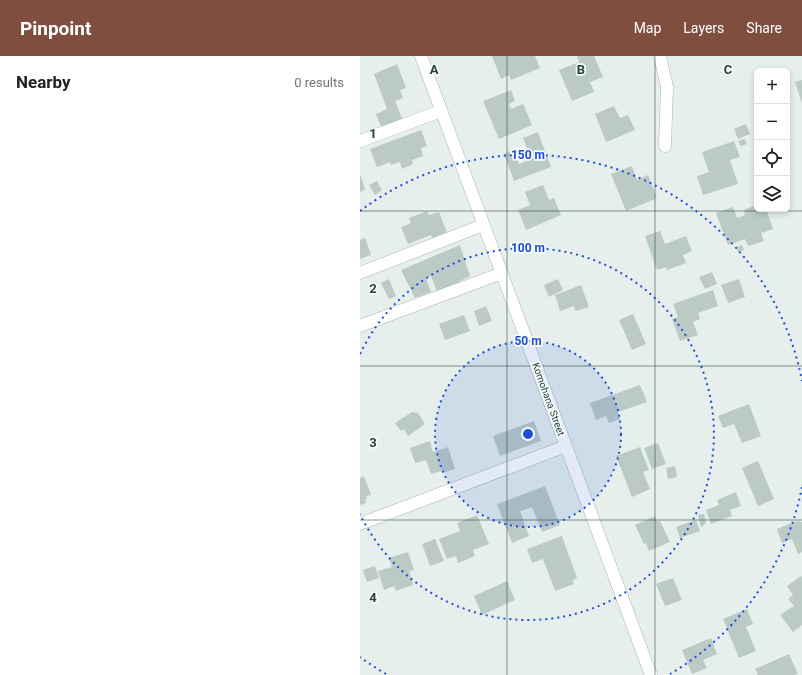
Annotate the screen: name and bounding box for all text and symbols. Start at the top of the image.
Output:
text: Pinpoint [20,17,91,40]
text: Map [634,20,661,36]
text: Layers [683,20,724,36]
text: Share [746,20,782,36]
text: A [430,62,439,77]
text: B [577,62,585,77]
text: C [724,62,733,77]
map controls [754,68,790,212]
button: + [754,68,790,104]
text: Nearby [16,72,71,92]
text: 0 results [294,75,344,90]
button: − [754,104,790,140]
text: 1 [369,126,377,141]
button: locate [754,140,790,176]
text: 150 m [511,148,545,162]
button: layers [754,176,790,212]
text: 100 m [511,241,545,255]
text: 2 [369,281,377,296]
text: 50 m [514,334,542,348]
street label: Komohana Street [530,361,567,437]
centre of rings [521,427,535,441]
text: 3 [369,435,377,450]
text: 4 [369,590,377,605]

